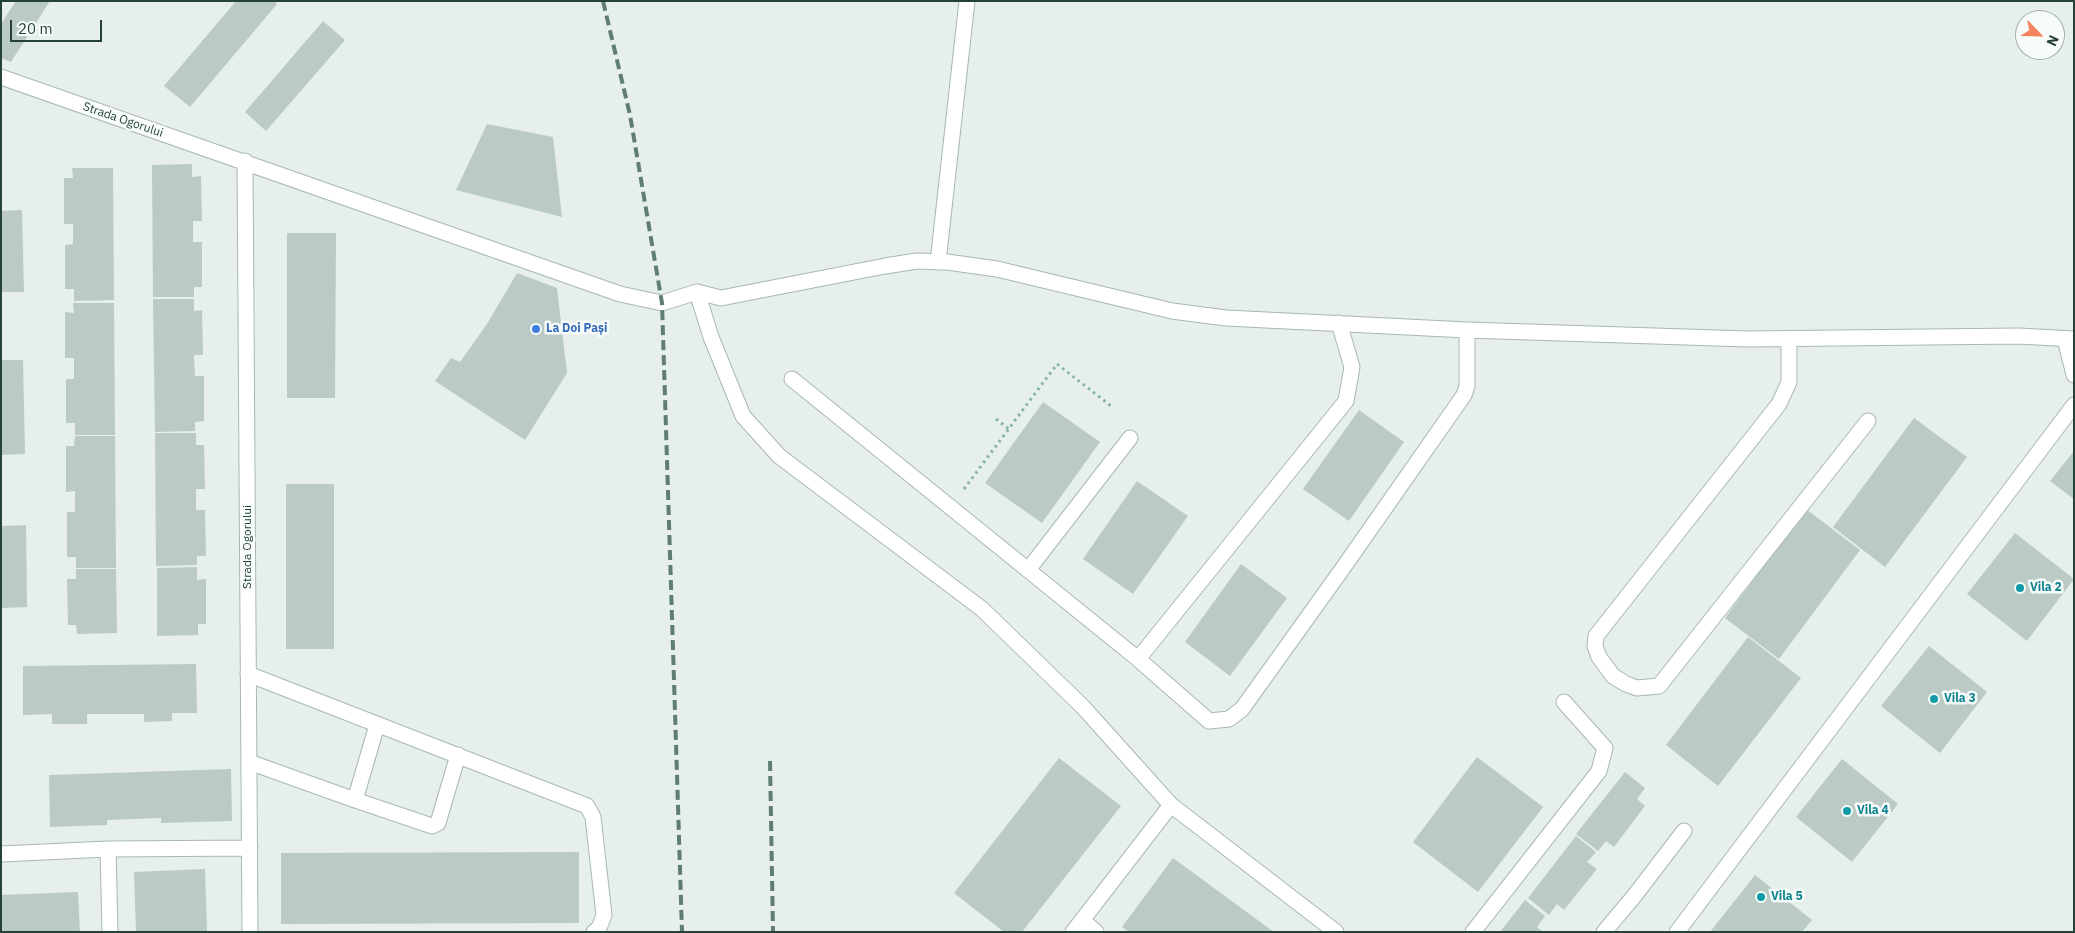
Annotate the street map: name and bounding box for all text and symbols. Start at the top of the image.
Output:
scale bar [12,10,105,42]
north arrow [2015,10,2065,60]
text: 20 m [18,19,53,38]
text: N [2043,32,2063,49]
street label: Strada Ogorului [81,100,165,140]
place label: La Doi Pași [546,322,607,336]
marker: La Doi Pași [530,323,542,335]
street label: Strada Ogorului [241,505,255,589]
place label: Vila 2 [2030,581,2062,595]
marker: Vila 2 [2014,582,2026,594]
place label: Vila 3 [1944,692,1976,706]
marker: Vila 3 [1928,693,1940,705]
place label: Vila 4 [1857,804,1889,818]
marker: Vila 4 [1841,805,1853,817]
place label: Vila 5 [1771,890,1803,904]
marker: Vila 5 [1755,891,1767,903]

